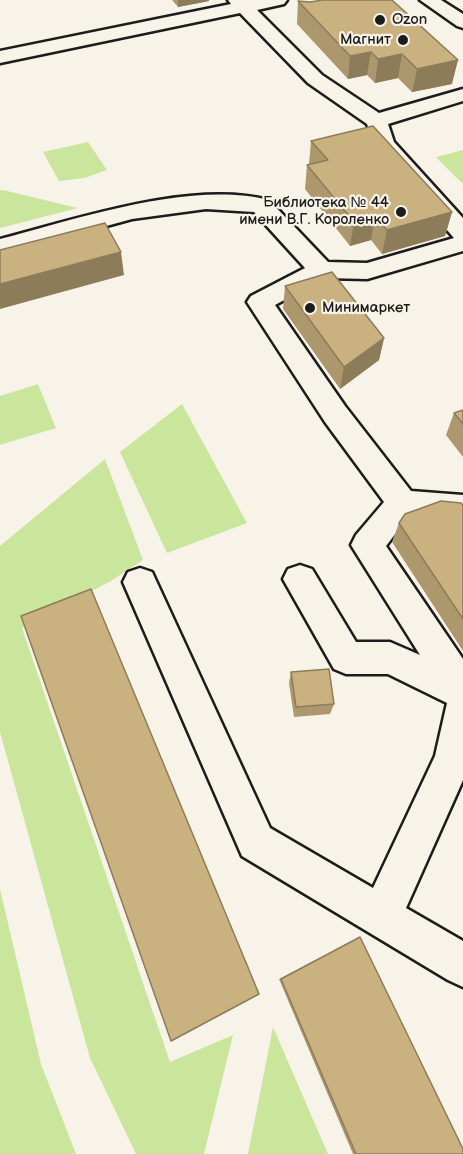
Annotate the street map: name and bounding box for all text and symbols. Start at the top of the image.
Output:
place label: Ozon [392,11,427,29]
marker: Ozon [373,13,387,27]
place label: Магнит [340,31,391,49]
marker: Магнит [396,33,410,47]
place label: Библиотека № 44 имени В.Г. Короленко [239,194,389,229]
marker: Библиотека № 44 имени В.Г. Короленко [394,205,408,219]
place label: Минимаркет [322,299,410,317]
marker: Минимаркет [303,301,317,315]

